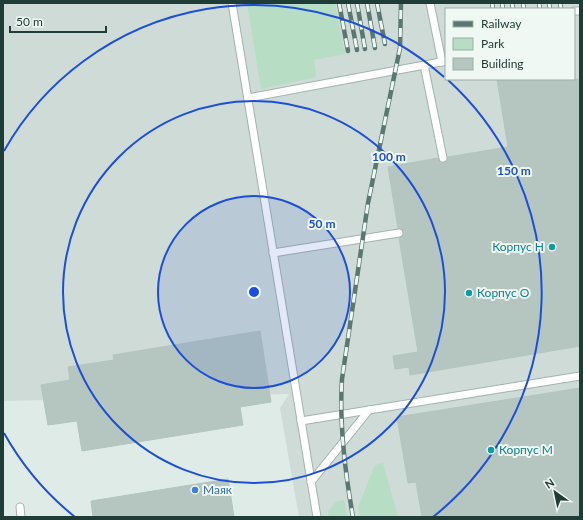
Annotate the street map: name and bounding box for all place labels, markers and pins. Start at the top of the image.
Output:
place label: Корпус Н [492,239,544,254]
marker: Корпус Н [547,242,557,252]
centre of rings [247,285,261,299]
place label: Корпус О [477,285,530,300]
marker: Корпус О [464,288,474,298]
place label: Корпус М [499,442,553,457]
marker: Корпус М [486,445,496,455]
place label: Маяк [203,482,233,497]
marker: Маяк [190,485,200,495]

